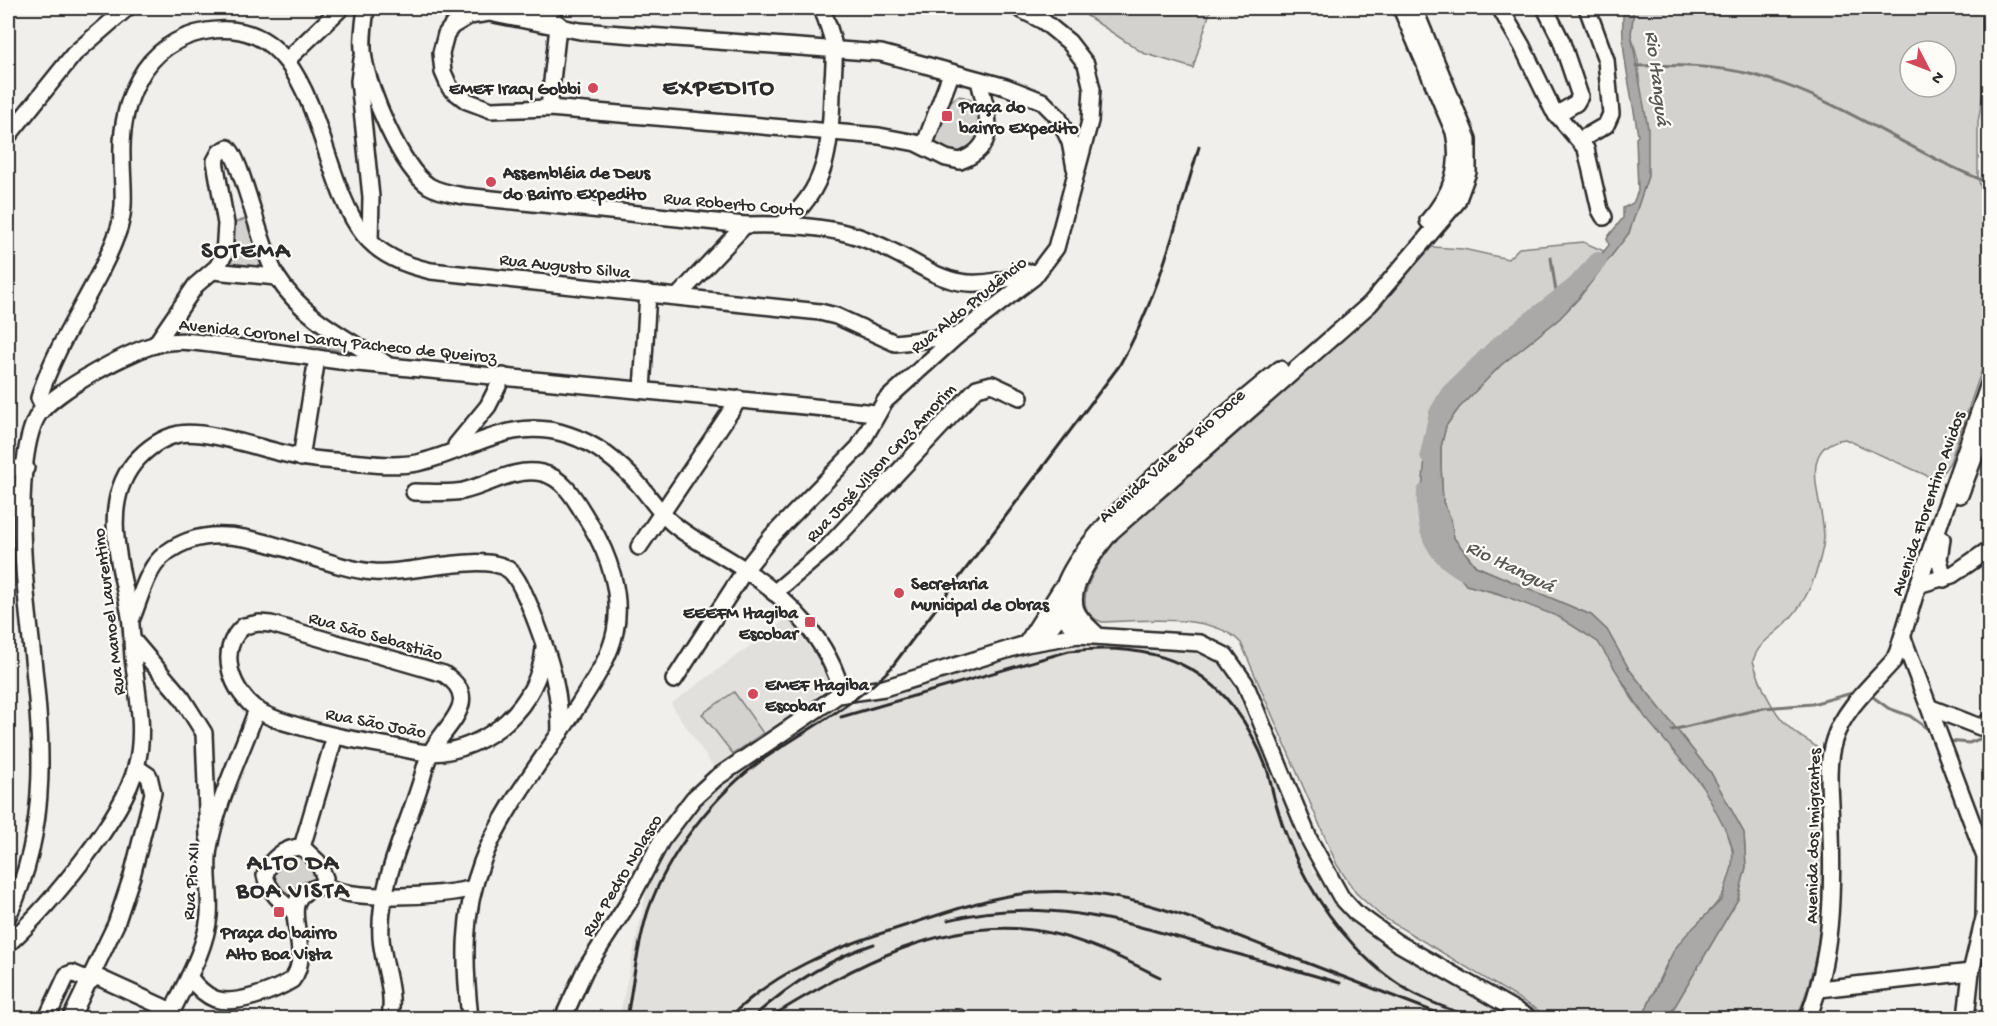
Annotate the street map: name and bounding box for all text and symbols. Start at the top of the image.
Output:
water label: Rio Itanguá [1638,30,1673,129]
north arrow [1898,39,1958,99]
text: N [1926,66,1947,87]
district label: EXPEDITO [663,75,775,104]
place label: EMEF Iracy Gobbi [449,80,581,101]
marker: EMEF Iracy Gobbi [586,81,600,95]
place label: Praça do bairro Expedito [958,98,1079,140]
marker: Praça do bairro Expedito [940,109,954,123]
place label: Assembléia de Deus do Bairro Expedito [502,164,651,206]
marker: Assembléia de Deus do Bairro Expedito [484,175,498,189]
street label: Rua Roberto Couto [663,189,805,222]
district label: SOTEMA [201,238,291,267]
street label: Rua Augusto Silva [498,250,632,285]
street label: Rua Aldo Prudêncio [907,253,1032,359]
street label: Avenida Coronel Darcy Pacheco de Queiroz [178,315,499,370]
street label: Rua José Vilson Cruz Amorim [802,379,961,548]
street label: Avenida Vale do Rio Doce [1095,385,1251,528]
street label: Avenida Florentino Avidos [1888,407,1971,599]
street label: Rua Manoel Laurentino [90,527,131,697]
water label: Rio Itanguá [1462,537,1559,600]
place label: Secretaria Municipal de Obras [911,575,1050,617]
marker: Secretaria Municipal de Obras [892,586,906,600]
place label: EEEFM Itagiba Escobar [683,604,801,646]
street label: Rua São Sebastião [306,608,445,667]
marker: EEEFM Itagiba Escobar [803,615,817,629]
place label: EMEF Itagiba Escobar [765,676,870,718]
marker: EMEF Itagiba Escobar [746,687,760,701]
street label: Rua São João [323,704,428,745]
street label: Avenida dos Imigrantes [1802,747,1827,924]
street label: Rua Pedro Nolasco [578,811,668,941]
street label: Rua Pio XII [179,842,206,921]
district label: ALTO DA BOA VISTA [235,850,350,907]
marker: Praça do bairro Alto Boa Vista [272,905,286,919]
place label: Praça do bairro Alto Boa Vista [220,924,338,966]

